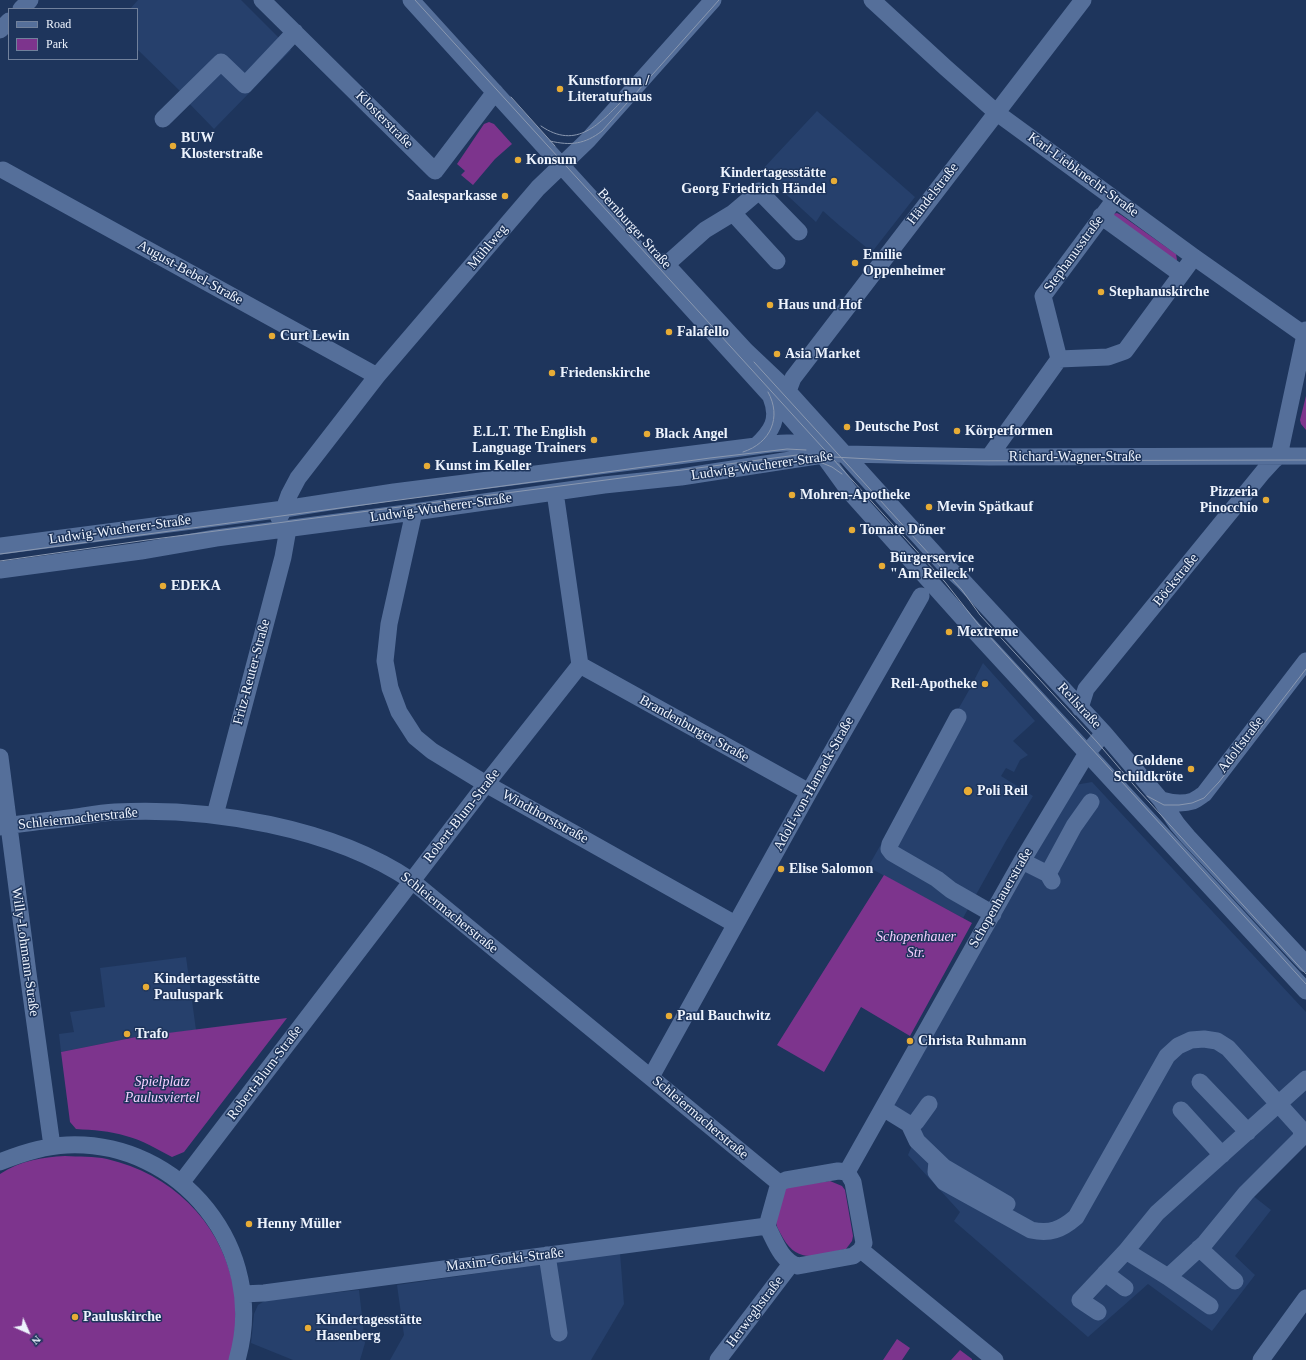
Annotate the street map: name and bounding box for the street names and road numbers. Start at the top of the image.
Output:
street label: Klosterstraße [352,88,416,152]
street label: Karl-Liebknecht-Straße [1024,129,1142,221]
street label: Händelstraße [904,160,962,228]
street label: Bernburger Straße [593,185,675,273]
street label: Stephanusstraße [1040,212,1108,296]
street label: Mühlweg [464,221,512,273]
street label: August-Bebel-Straße [134,237,246,309]
street label: Ludwig-Wucherer-Straße [690,448,834,484]
street label: Richard-Wagner-Straße [1009,449,1141,465]
street label: Ludwig-Wucherer-Straße [369,490,513,526]
street label: Ludwig-Wucherer-Straße [48,512,192,548]
street label: Böckstraße [1150,550,1202,610]
street label: Fritz-Reuter-Straße [230,617,274,727]
street label: Reilstraße [1054,680,1104,732]
street label: Brandenburger Straße [636,692,752,766]
street label: Adolf-von-Harnack-Straße [770,714,858,854]
street label: Adolfstraße [1214,714,1268,776]
street label: Robert-Blum-Straße [420,766,504,866]
street label: Windthorststraße [499,786,591,848]
street label: Schleiermacherstraße [17,804,139,834]
street label: Schopenhauerstraße [966,845,1036,951]
street label: Schleiermacherstraße [397,869,501,957]
street label: Willy-Lohmann-Straße [8,886,42,1018]
street label: Robert-Blum-Straße [224,1022,306,1124]
street label: Schleiermacherstraße [648,1073,752,1163]
street label: Maxim-Gorki-Straße [445,1244,565,1276]
street label: Herweghstraße [723,1273,787,1351]

